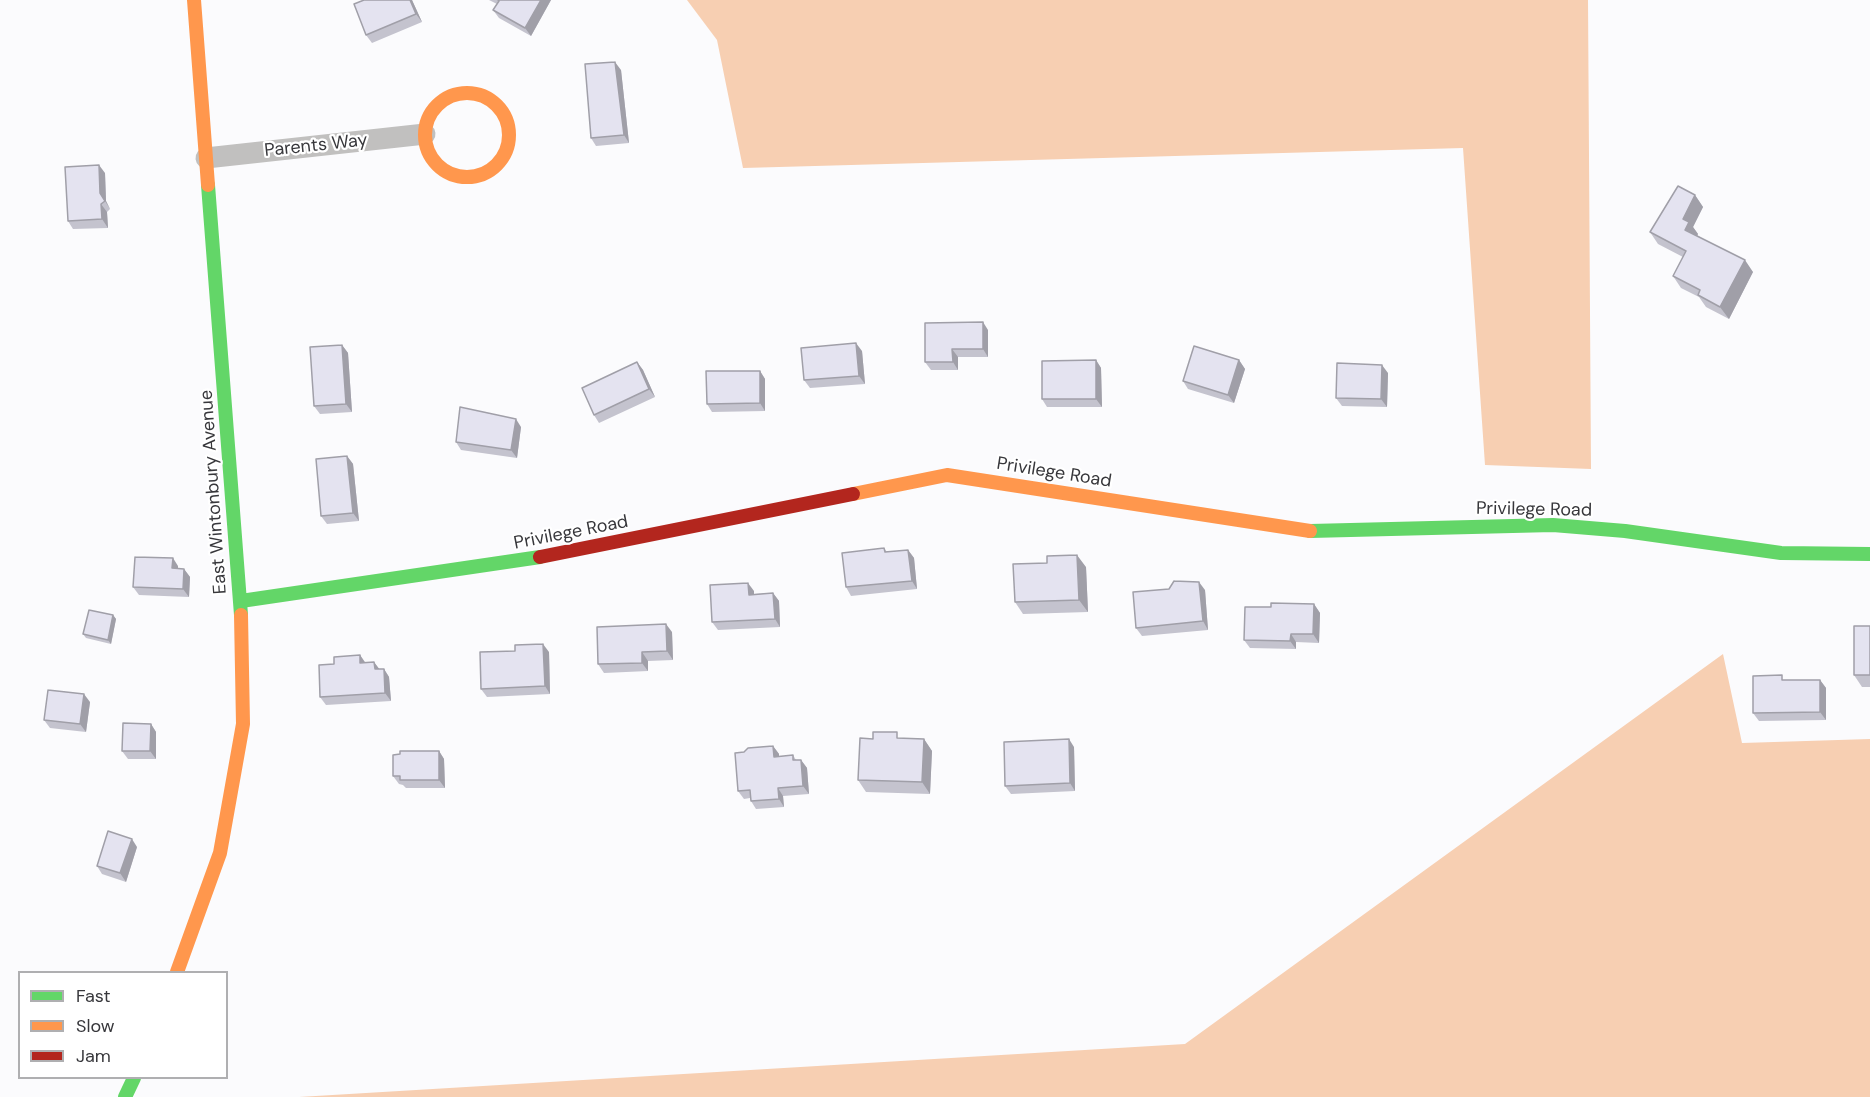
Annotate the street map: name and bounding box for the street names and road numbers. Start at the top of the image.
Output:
street label: Parents Way [263,130,369,162]
street label: East Wintonbury Avenue [196,389,232,595]
street label: Privilege Road [995,453,1113,493]
street label: Privilege Road [1476,498,1592,522]
street label: Privilege Road [512,511,630,555]

